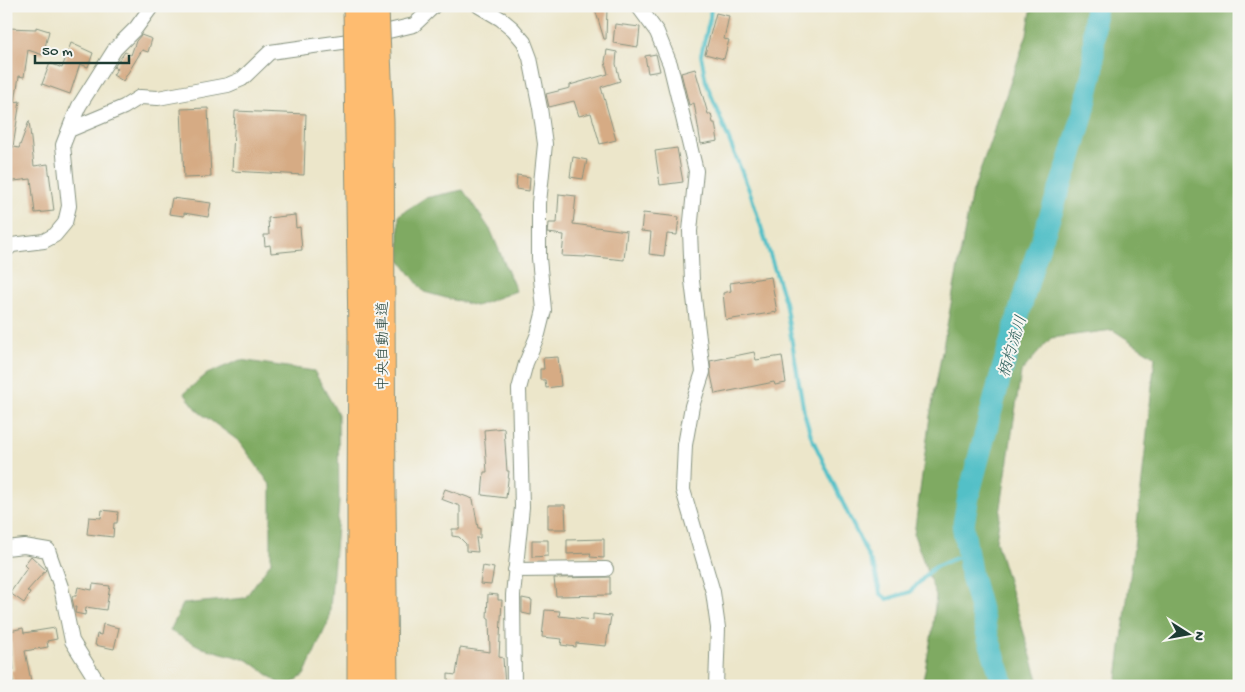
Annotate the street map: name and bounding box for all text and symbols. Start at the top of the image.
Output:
scale bar [35,32,129,64]
text: 50 m [42,43,73,61]
street label: 中央自動車道 [374,301,393,391]
water label: 柄杓流川 [995,313,1033,380]
north arrow [1162,610,1212,660]
text: N [1189,630,1208,642]

